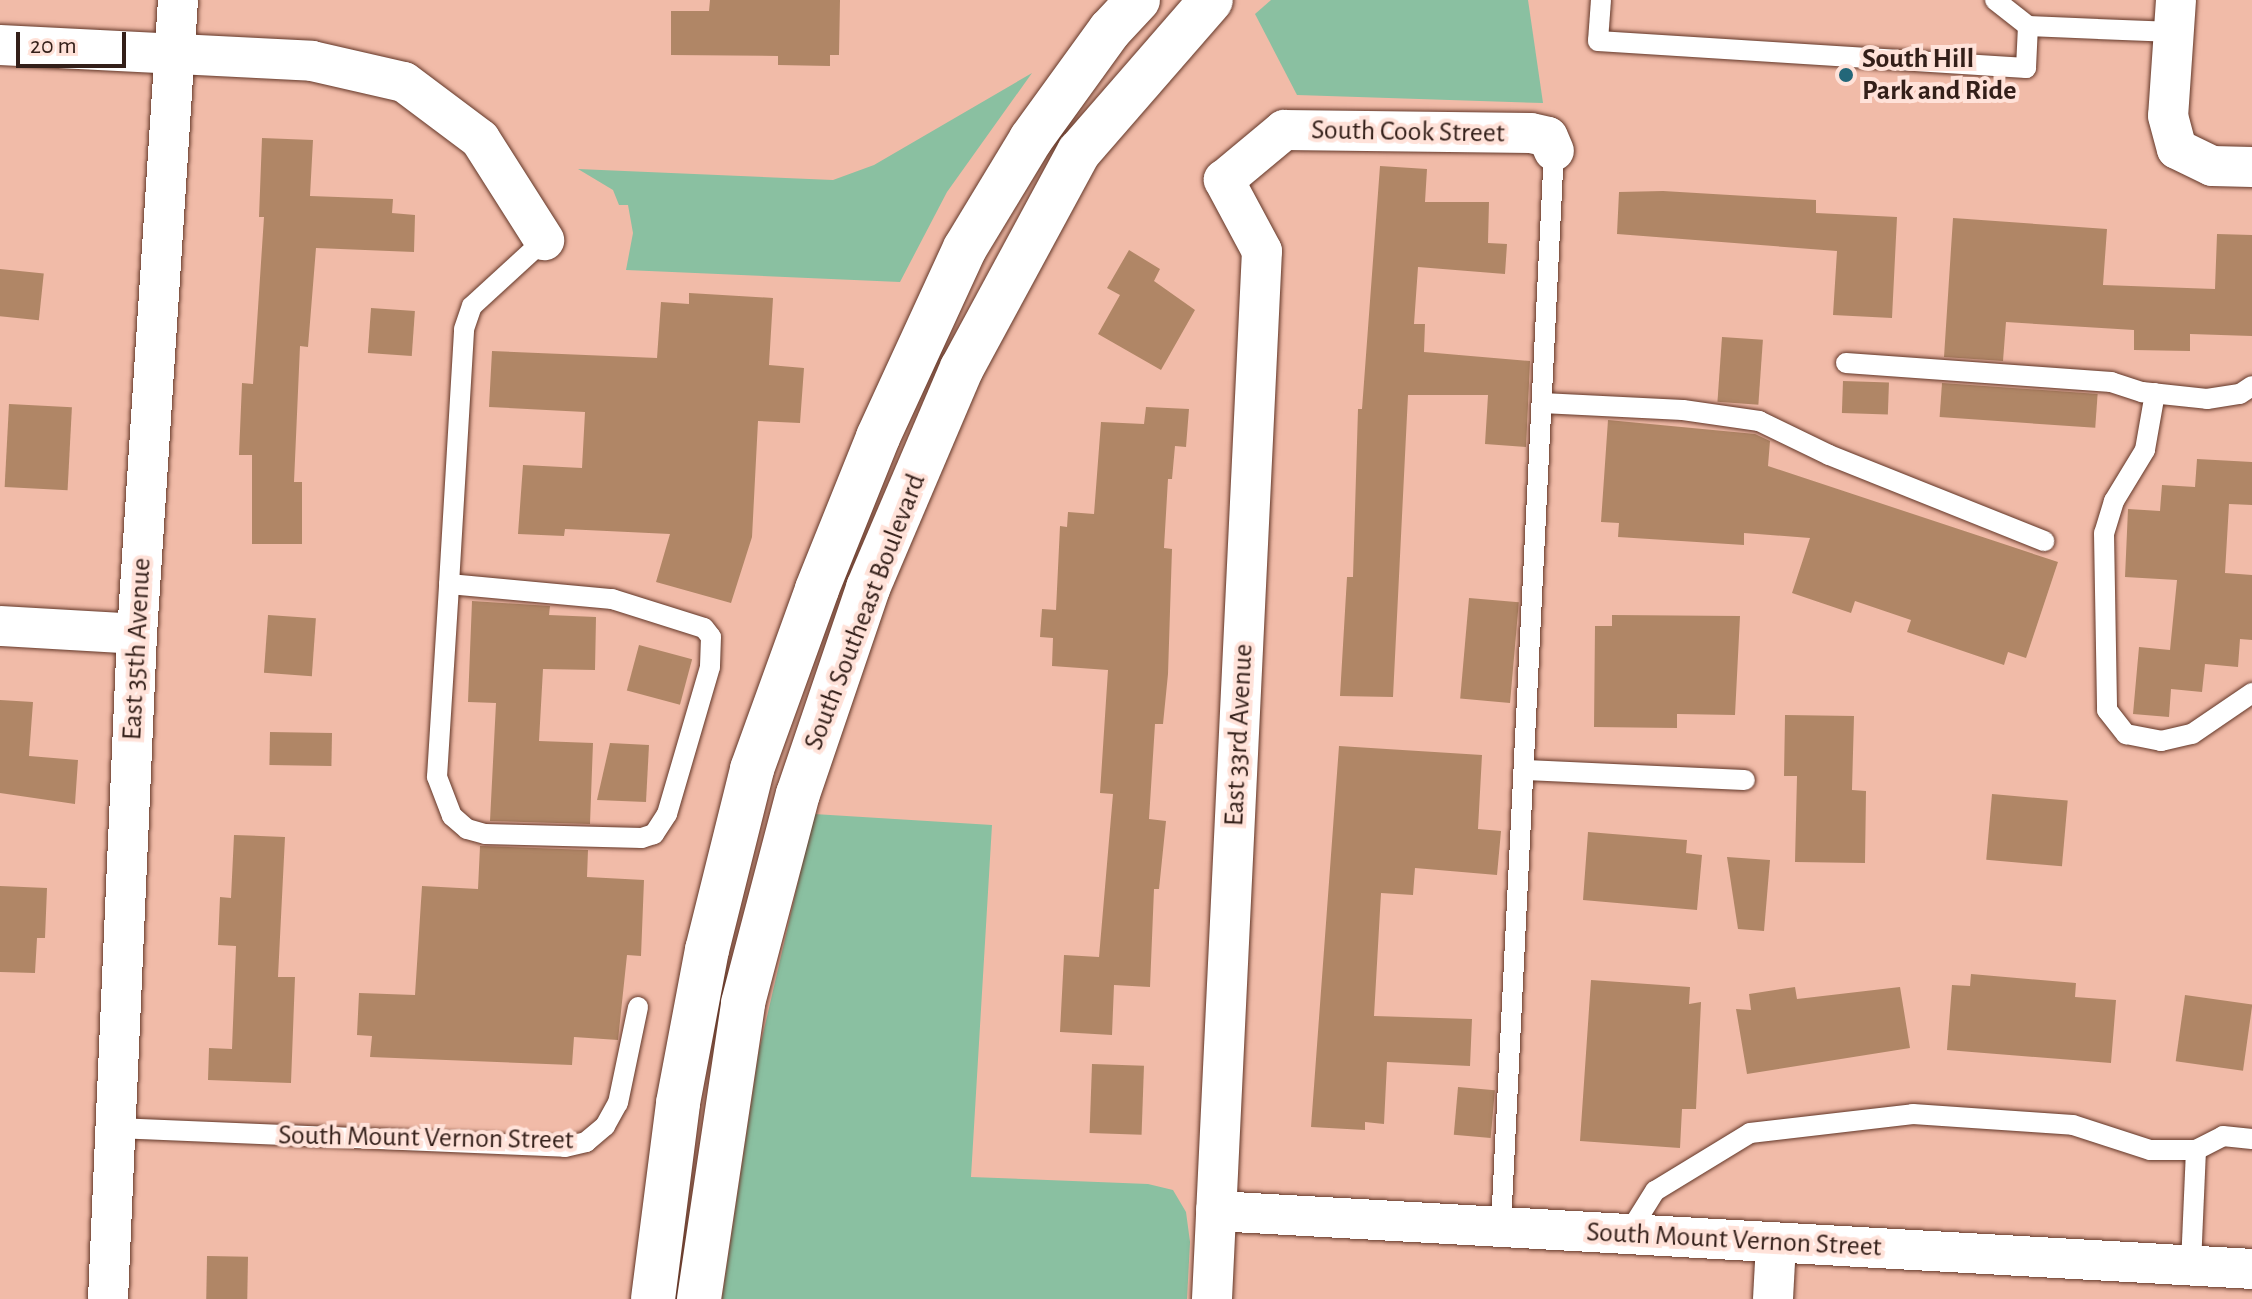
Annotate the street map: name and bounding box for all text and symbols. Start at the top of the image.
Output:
scale bar [20,16,130,66]
text: 20 m [30,34,77,58]
place label: South Hill Park and Ride [1862,42,2017,108]
marker: South Hill Park and Ride [1837,66,1855,84]
street label: South Cook Street [1311,114,1505,150]
street label: South Southeast Boulevard [797,469,933,755]
street label: East 35th Avenue [115,557,159,741]
street label: East 33rd Avenue [1217,643,1261,827]
street label: South Mount Vernon Street [278,1119,574,1157]
street label: South Mount Vernon Street [1586,1215,1882,1265]

